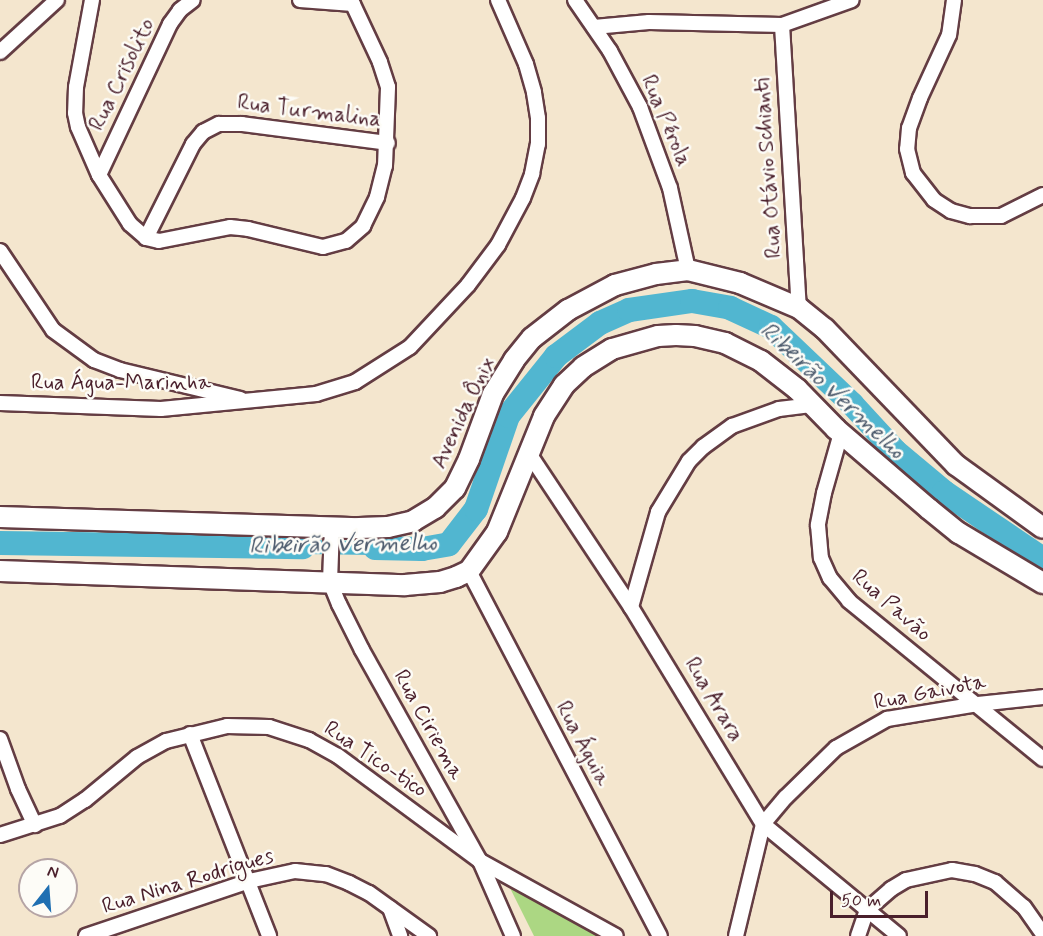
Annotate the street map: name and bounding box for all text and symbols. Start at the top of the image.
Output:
street label: Rua Crisolito [85,15,161,135]
street label: Rua Pérola [634,71,696,171]
street label: Rua Otávio Schianti [749,76,789,260]
street label: Rua Turmalina [239,90,379,134]
water label: Ribeirão Vermelho [754,317,910,465]
street label: Avenida Ônix [427,353,501,473]
street label: Rua Água-Marinha [31,371,211,397]
water label: Ribeirão Vermelho [249,529,437,561]
street label: Rua Pavão [847,565,935,647]
street label: Rua Arara [677,653,749,747]
street label: Rua Ciriema [387,666,469,784]
street label: Rua Gaivota [874,670,986,716]
street label: Rua Águia [549,697,615,791]
street label: Rua Tico-tico [320,717,430,803]
street label: Rua Nina Rodrigues [99,843,277,921]
north arrow [18,858,78,918]
text: N [45,861,61,884]
scale bar [833,879,930,917]
text: 50 m [841,889,881,913]

